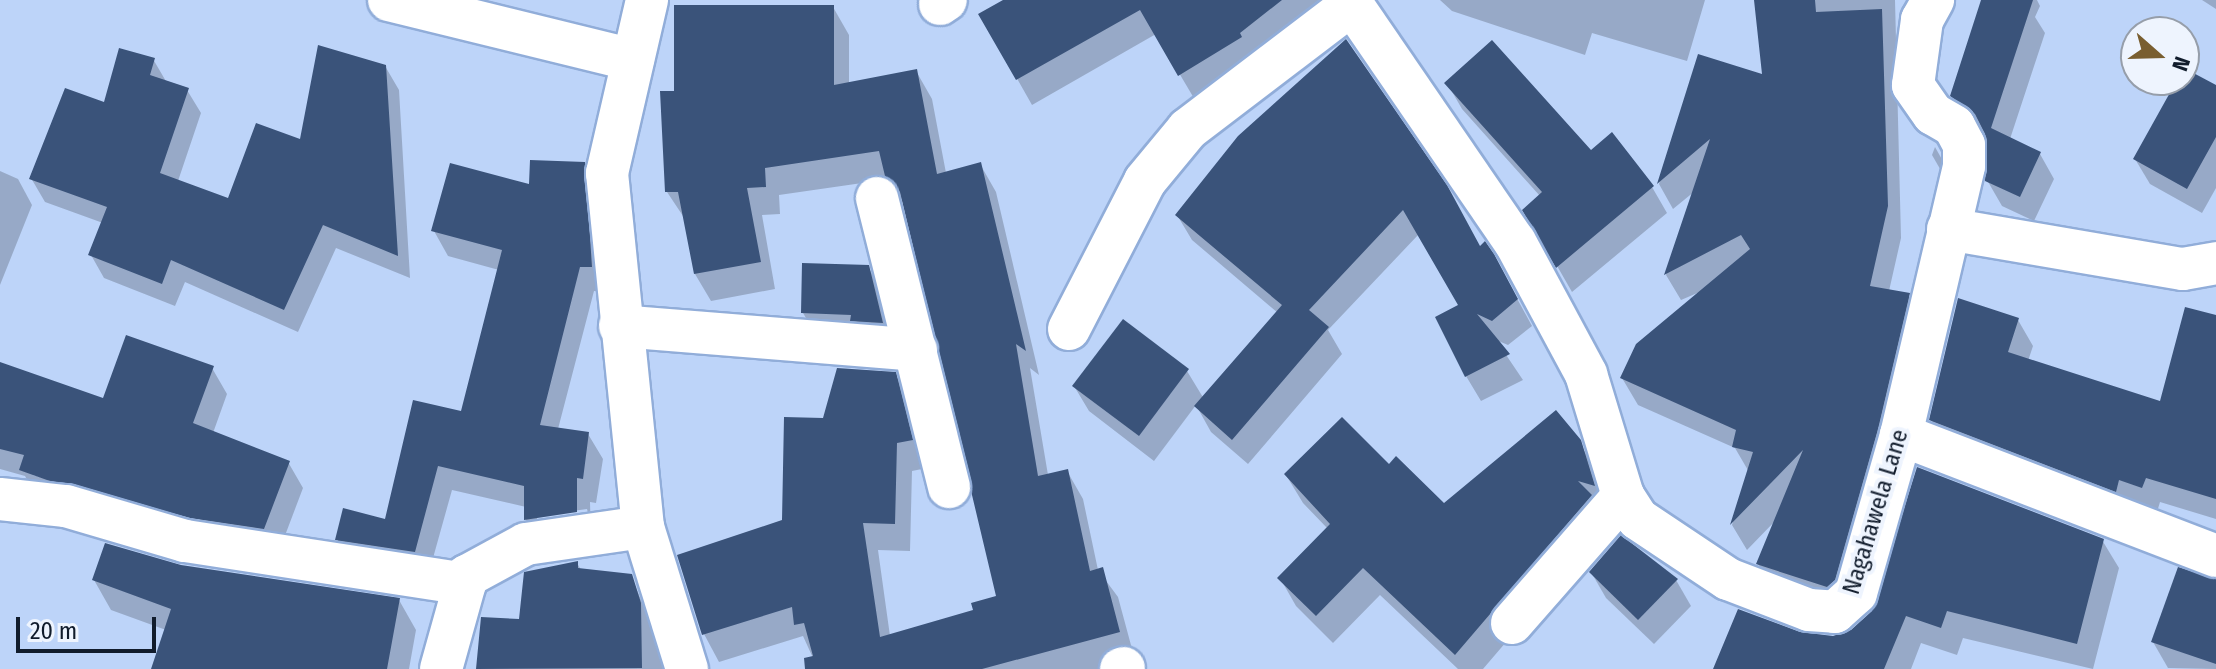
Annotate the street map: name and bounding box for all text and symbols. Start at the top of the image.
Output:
north arrow [2120,16,2200,96]
text: N [2166,53,2196,75]
street label: Nagahawela Lane [1837,426,1915,598]
scale bar [20,601,160,651]
text: 20 m [30,617,77,645]

